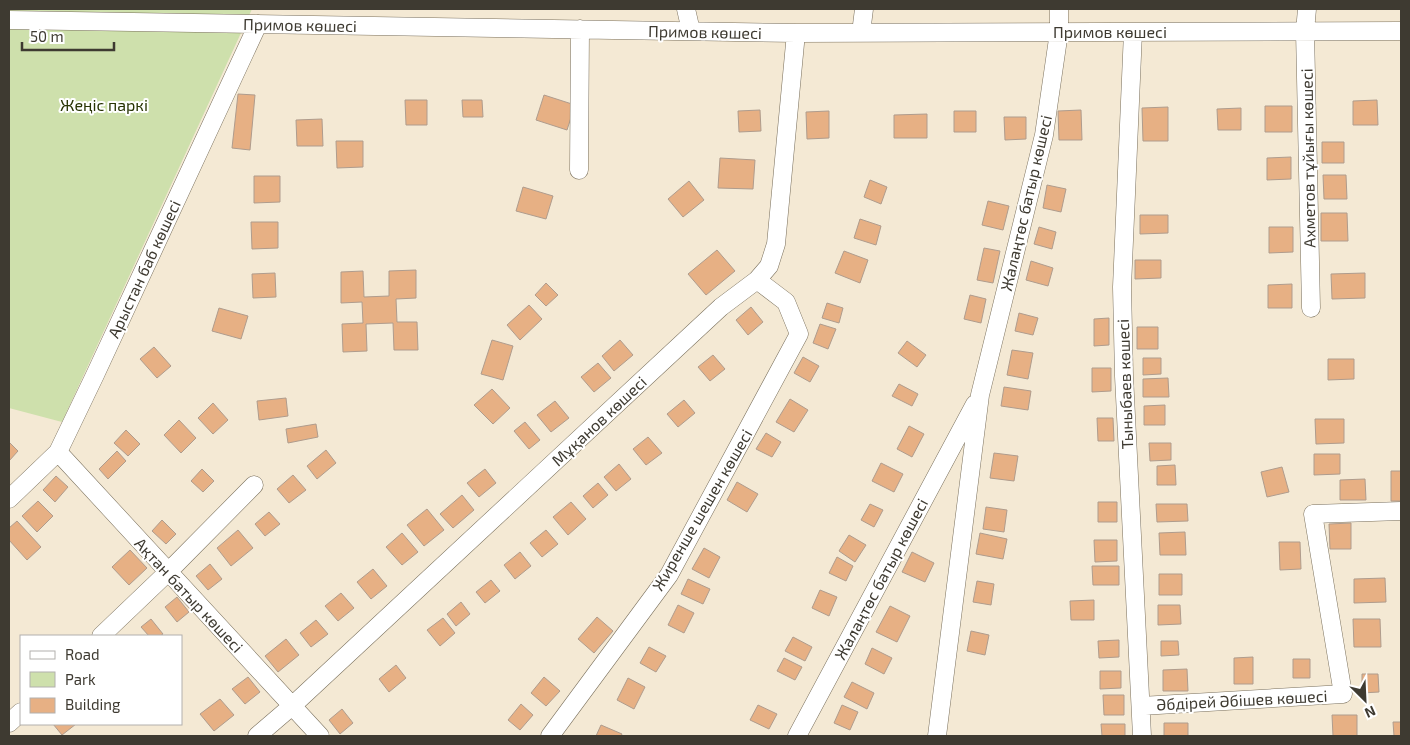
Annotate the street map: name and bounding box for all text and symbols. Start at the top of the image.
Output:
street label: Примов көшесі [243,14,357,35]
scale bar [22,20,115,52]
street label: Примов көшесі [648,21,762,42]
street label: Примов көшесі [1053,22,1167,41]
text: 50 m [30,27,64,45]
street label: Ахметов тұйығы көшесі [1296,68,1319,248]
park label: Жеңіс паркі [60,95,148,114]
street label: Жалаңтөс батыр көшесі [996,113,1055,293]
street label: Арыстан баб көшесі [103,197,184,341]
street label: Тыныбаев көшесі [1113,319,1136,450]
street label: Мұқанов көшесі [547,372,650,470]
street label: Жиренше шешен көшесі [648,426,756,594]
street label: Жалаңтөс батыр көшесі [830,495,931,663]
street label: Ақтан батыр көшесі [131,533,247,656]
legend [20,635,182,725]
text: Road [65,645,100,663]
text: Park [65,670,96,688]
north arrow [1340,675,1390,725]
street label: Әбдірей Әбішев көшесі [1156,686,1328,713]
text: Building [65,695,121,713]
text: N [1362,703,1379,722]

